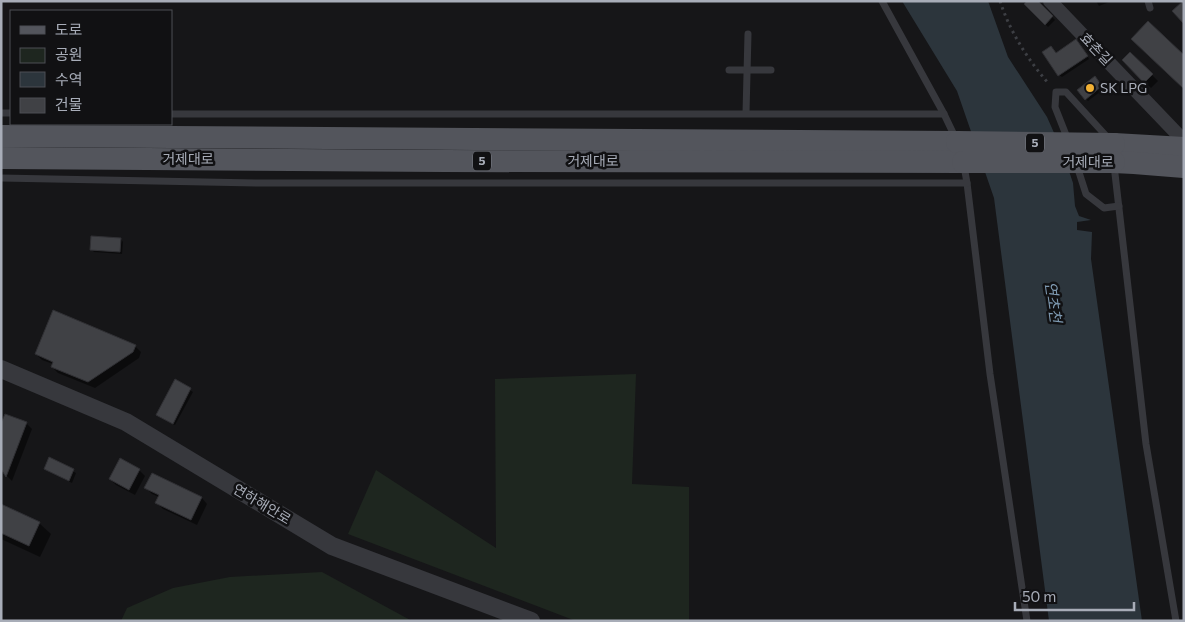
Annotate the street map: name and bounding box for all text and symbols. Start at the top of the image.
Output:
legend [10,10,172,125]
text: 도로 [55,20,83,38]
street label: 효촌길 [1077,29,1116,68]
text: 공원 [55,45,83,63]
text: 수역 [55,70,83,88]
place label: SK LPG [1100,79,1147,96]
marker: SK LPG [1084,82,1096,94]
text: 건물 [55,95,83,113]
road number: 5 [1026,134,1044,152]
street label: 거제대로 [162,150,214,167]
road number: 5 [473,152,491,170]
street label: 거제대로 [567,152,619,169]
street label: 거제대로 [1062,153,1114,170]
water label: 연초천 [1042,280,1066,326]
street label: 연하해안로 [230,480,294,528]
scale bar [1015,580,1134,612]
text: 50 m [1022,587,1056,605]

